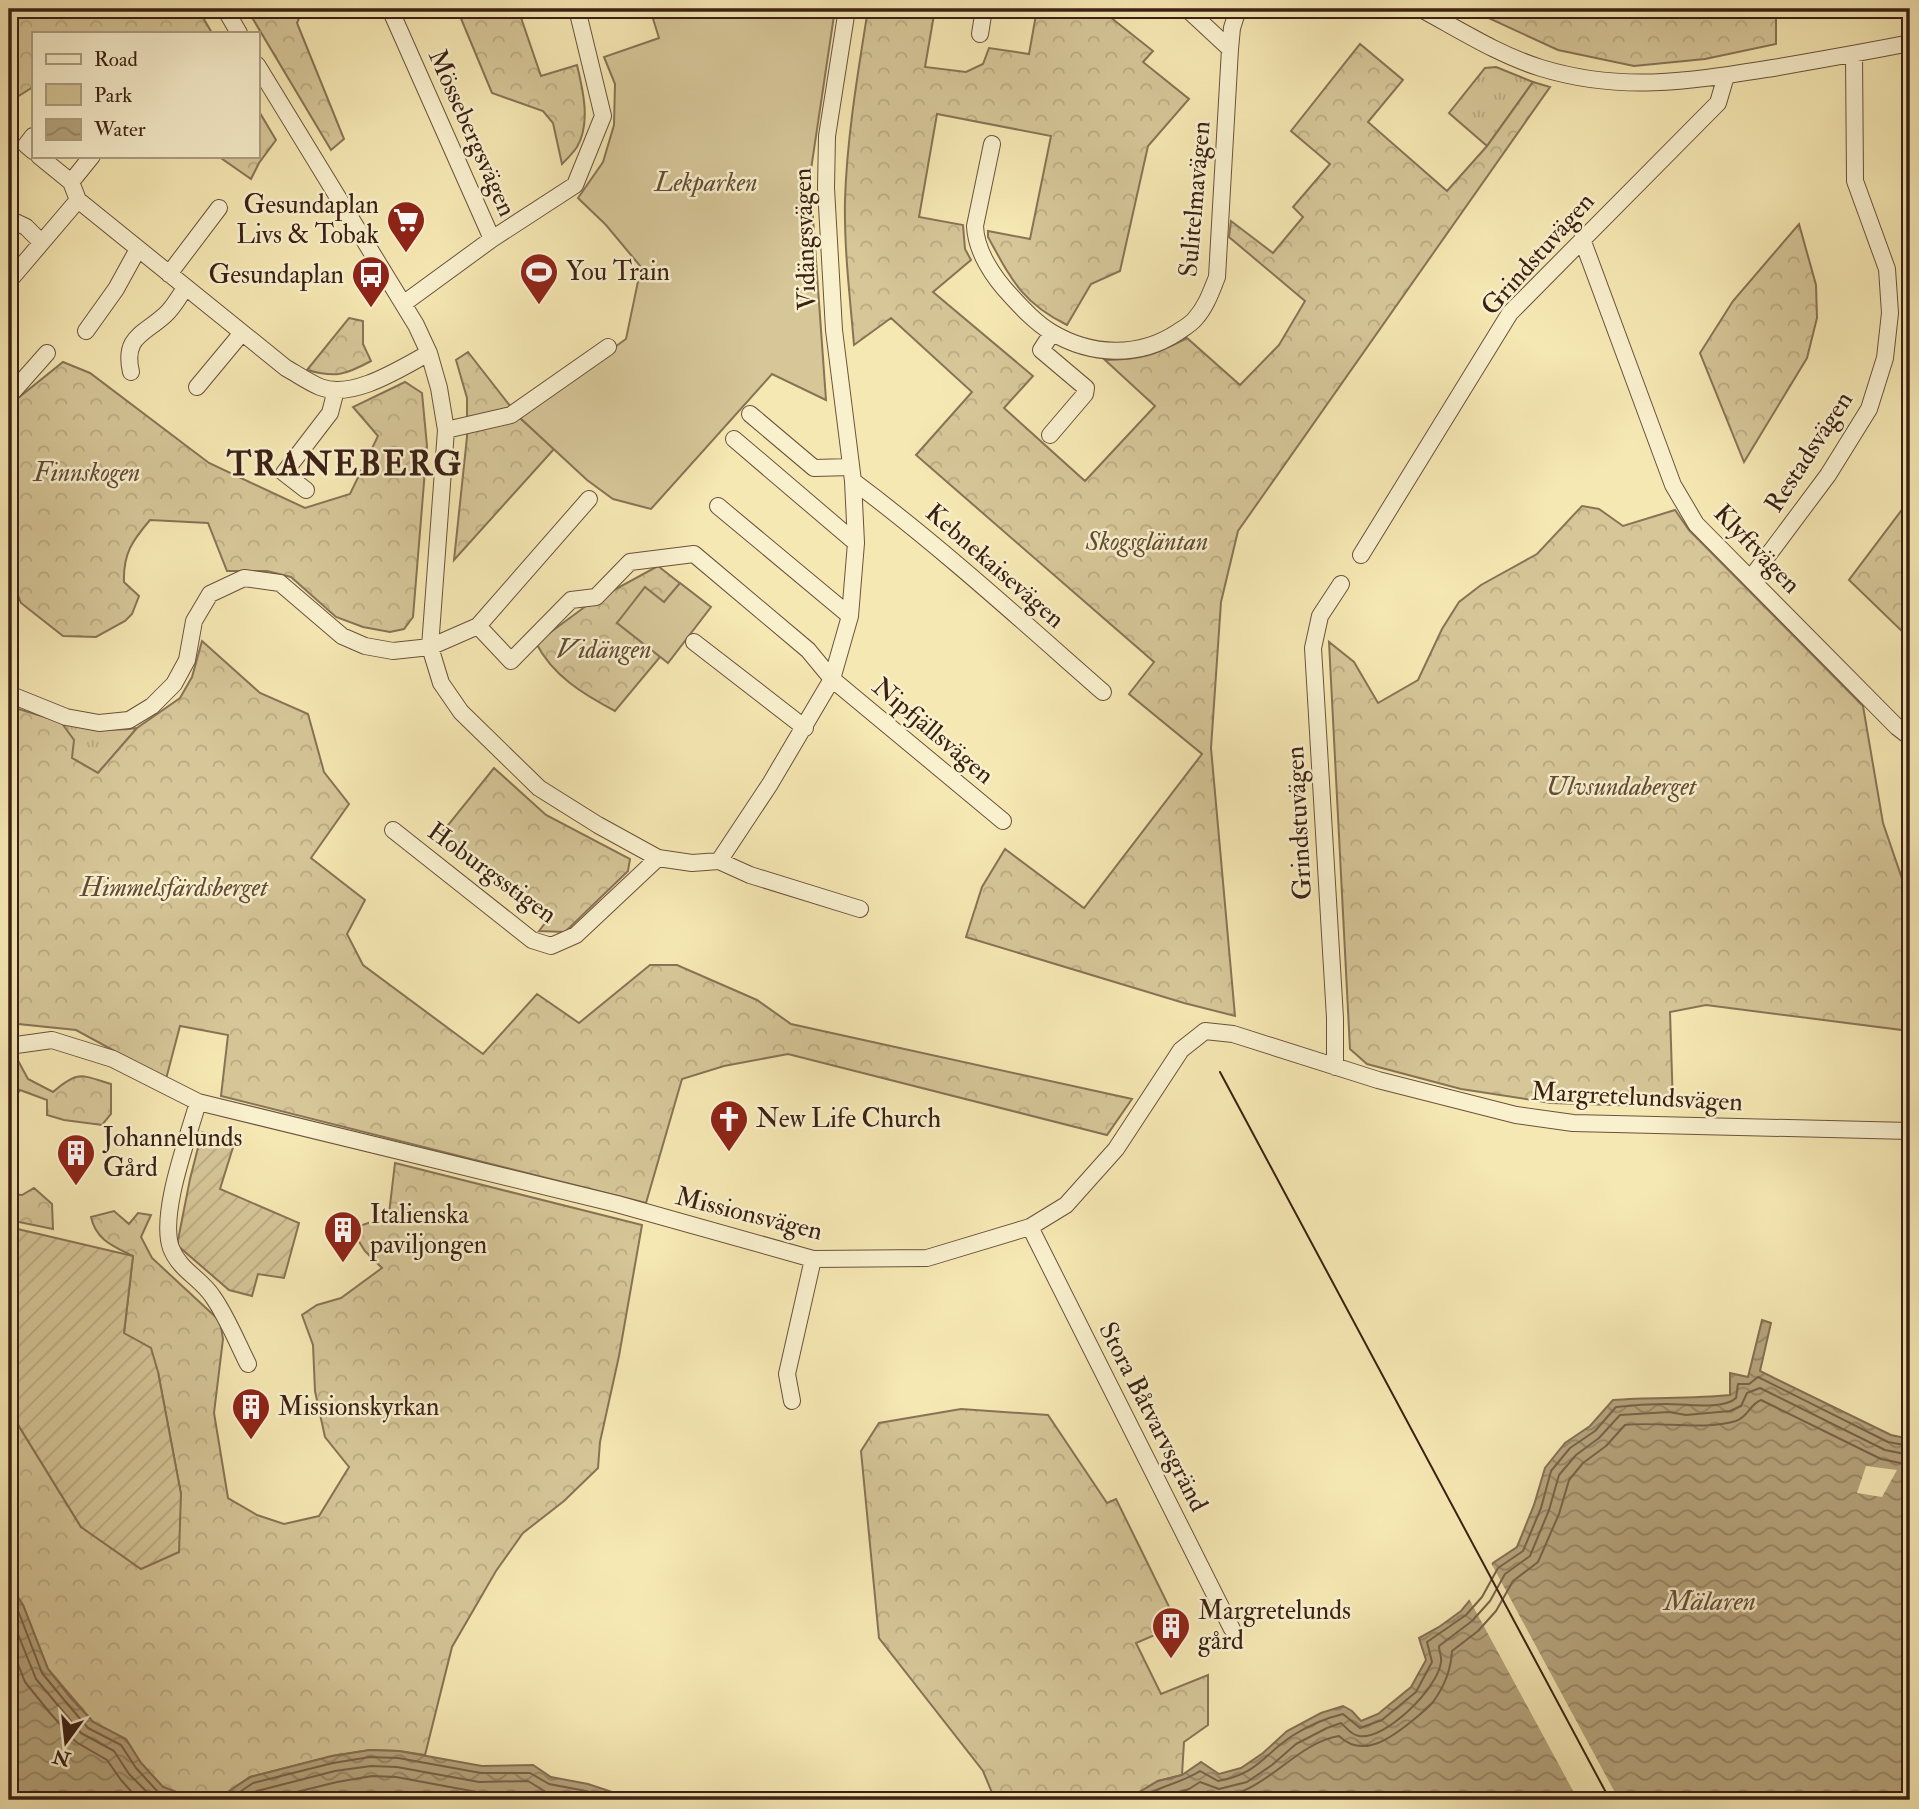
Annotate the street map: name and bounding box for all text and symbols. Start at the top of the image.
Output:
legend [32,32,259,158]
street label: Mössebergsvägen [421,44,523,222]
text: Road [94,46,139,73]
text: Park [94,82,132,109]
text: Water [93,116,146,143]
street label: Sulitelmavägen [1172,120,1218,278]
park label: Lekparken [654,167,757,199]
street label: Vidängsvägen [787,167,823,311]
street label: Grindstuvägen [1475,186,1601,322]
place label: Gesundaplan Livs & Tobak [236,189,380,251]
supermarket icon: Gesundaplan Livs & Tobak [385,199,427,254]
sports icon: You Train [518,251,560,306]
bus stop icon: Gesundaplan [350,254,392,309]
place label: You Train [566,256,670,288]
place label: Gesundaplan [208,259,344,292]
street label: Restadsvägen [1758,385,1860,519]
district label: TRANEBERG [226,444,463,485]
park label: Finnskogen [32,457,140,489]
street label: Kebnekaisevägen [919,497,1071,635]
street label: Klyftvägen [1707,498,1807,600]
park label: Skogsgläntan [1085,526,1208,558]
park label: Vidängen [557,634,651,666]
street label: Nipfjällsvägen [865,671,1000,792]
street label: Grindstuvägen [1279,745,1319,901]
park label: Ulvsundaberget [1546,771,1698,803]
street label: Hoburgsstigen [421,815,563,931]
park label: Himmelsfärdsberget [79,872,269,904]
street label: Margretelundsvägen [1530,1075,1744,1119]
church icon: New Life Church [708,1098,750,1153]
place label: New Life Church [756,1103,941,1135]
place label: Johannelunds Gård [102,1122,243,1184]
building icon: Johannelunds Gård [55,1132,97,1187]
street label: Missionsvägen [672,1180,826,1248]
place label: Italienska paviljongen [369,1199,487,1262]
building icon: Italienska paviljongen [322,1209,364,1264]
street label: Stora Båtvarvsgränd [1091,1317,1215,1517]
building icon: Missionskyrkan [230,1386,272,1441]
place label: Missionskyrkan [278,1391,439,1423]
water label: Mälaren [1662,1584,1756,1619]
place label: Margretelunds gård [1198,1595,1351,1657]
building icon: Margretelunds gård [1150,1605,1192,1660]
north arrow [32,1708,102,1778]
text: N [50,1743,74,1772]

